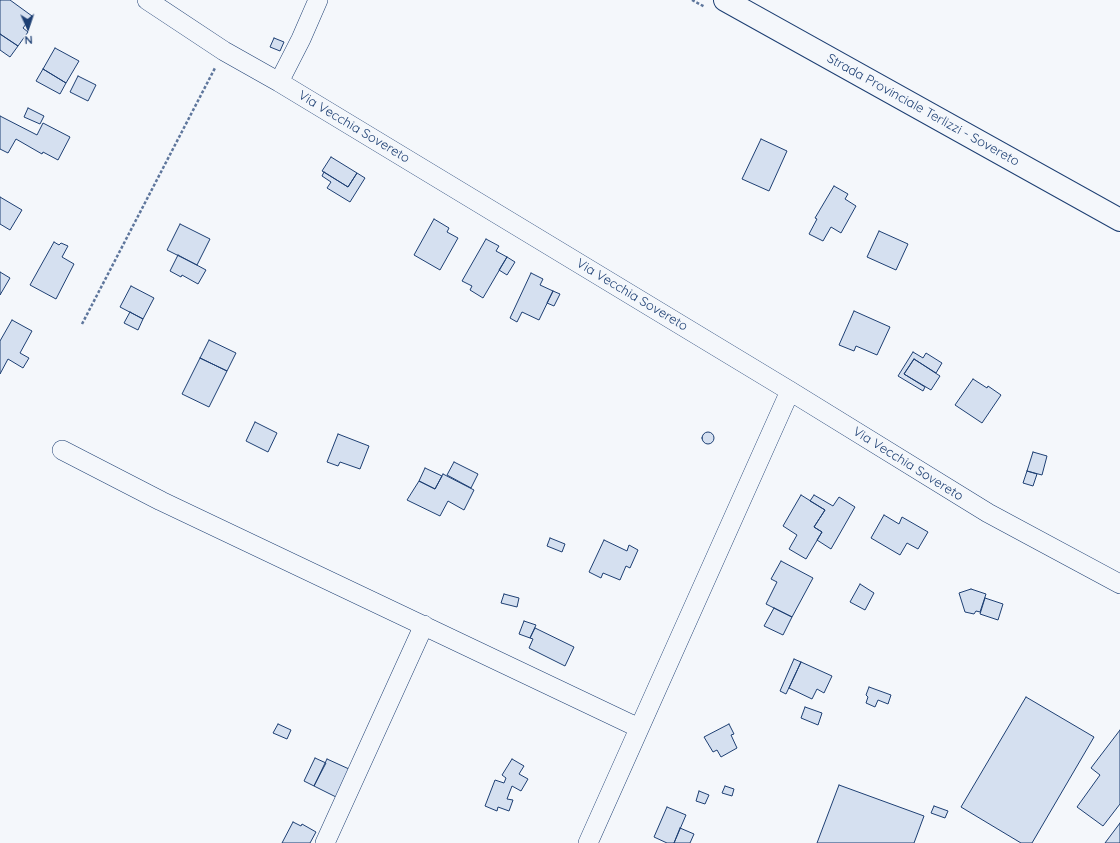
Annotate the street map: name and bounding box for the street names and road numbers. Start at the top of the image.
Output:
street label: Strada Provinciale Terlizzi - Sovereto [824,50,1022,170]
street label: Via Vecchia Sovereto [296,88,412,166]
street label: Via Vecchia Sovereto [574,256,690,334]
street label: Via Vecchia Sovereto [850,424,966,504]

